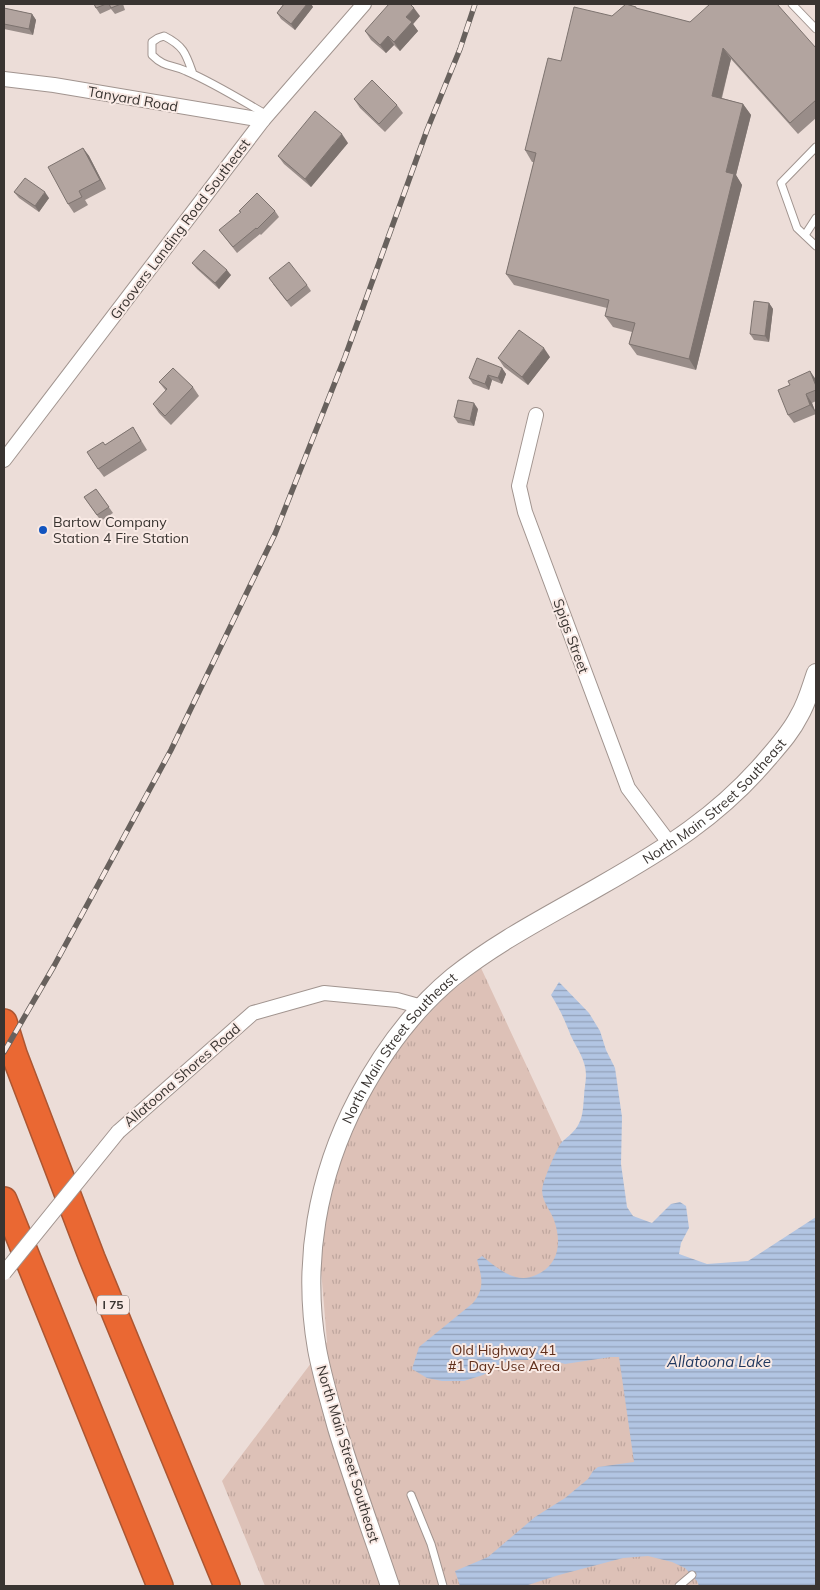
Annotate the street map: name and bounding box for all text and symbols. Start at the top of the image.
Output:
street label: Tanyard Road [87,82,179,116]
street label: Groovers Landing Road Southeast [106,135,254,323]
place label: Bartow Company Station 4 Fire Station [53,513,189,547]
marker: Bartow Company Station 4 Fire Station [37,524,49,536]
street label: Spigs Street [549,596,593,676]
street label: North Main Street Southeast [639,735,790,868]
street label: North Main Street Southeast [338,968,461,1126]
street label: Allatoona Shores Road [120,1019,244,1131]
road number: I 75 [97,1296,129,1314]
park label: Old Highway 41 #1 Day-Use Area [448,1341,560,1375]
water label: Allatoona Lake [666,1352,771,1371]
street label: North Main Street Southeast [312,1363,384,1545]

